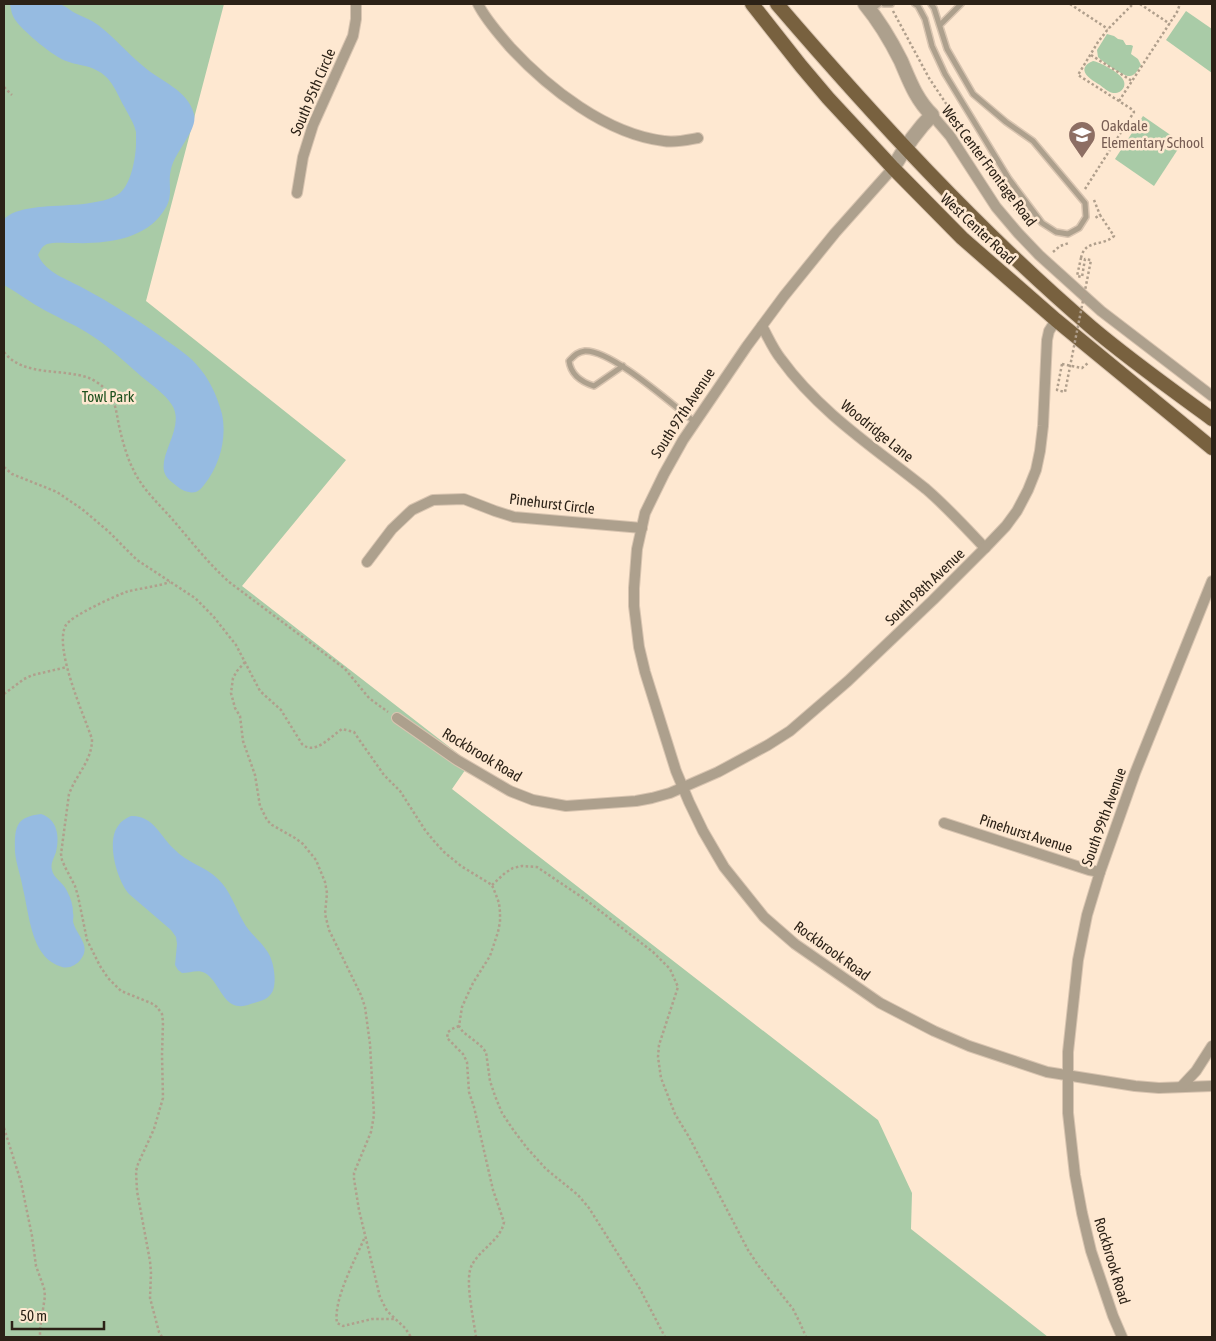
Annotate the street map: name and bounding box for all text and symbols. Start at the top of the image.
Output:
street label: South 95th Circle [287,46,339,138]
street label: West Center Frontage Road [938,102,1040,229]
place label: Oakdale Elementary School [1101,117,1204,151]
school or university icon: Oakdale Elementary School [1067,120,1097,159]
street label: West Center Road [937,190,1019,268]
street label: South 97th Avenue [647,365,718,461]
park label: Towl Park [82,388,135,405]
street label: Woodridge Lane [838,396,917,465]
street label: Pinehurst Circle [508,490,596,517]
street label: South 98th Avenue [882,544,968,629]
street label: Rockbrook Road [439,724,525,785]
street label: South 99th Avenue [1078,765,1129,868]
street label: Pinehurst Avenue [978,810,1075,857]
street label: Rockbrook Road [791,917,874,984]
street label: Rockbrook Road [1091,1216,1134,1306]
scale bar [12,1298,105,1330]
text: 50 m [20,1307,47,1324]

